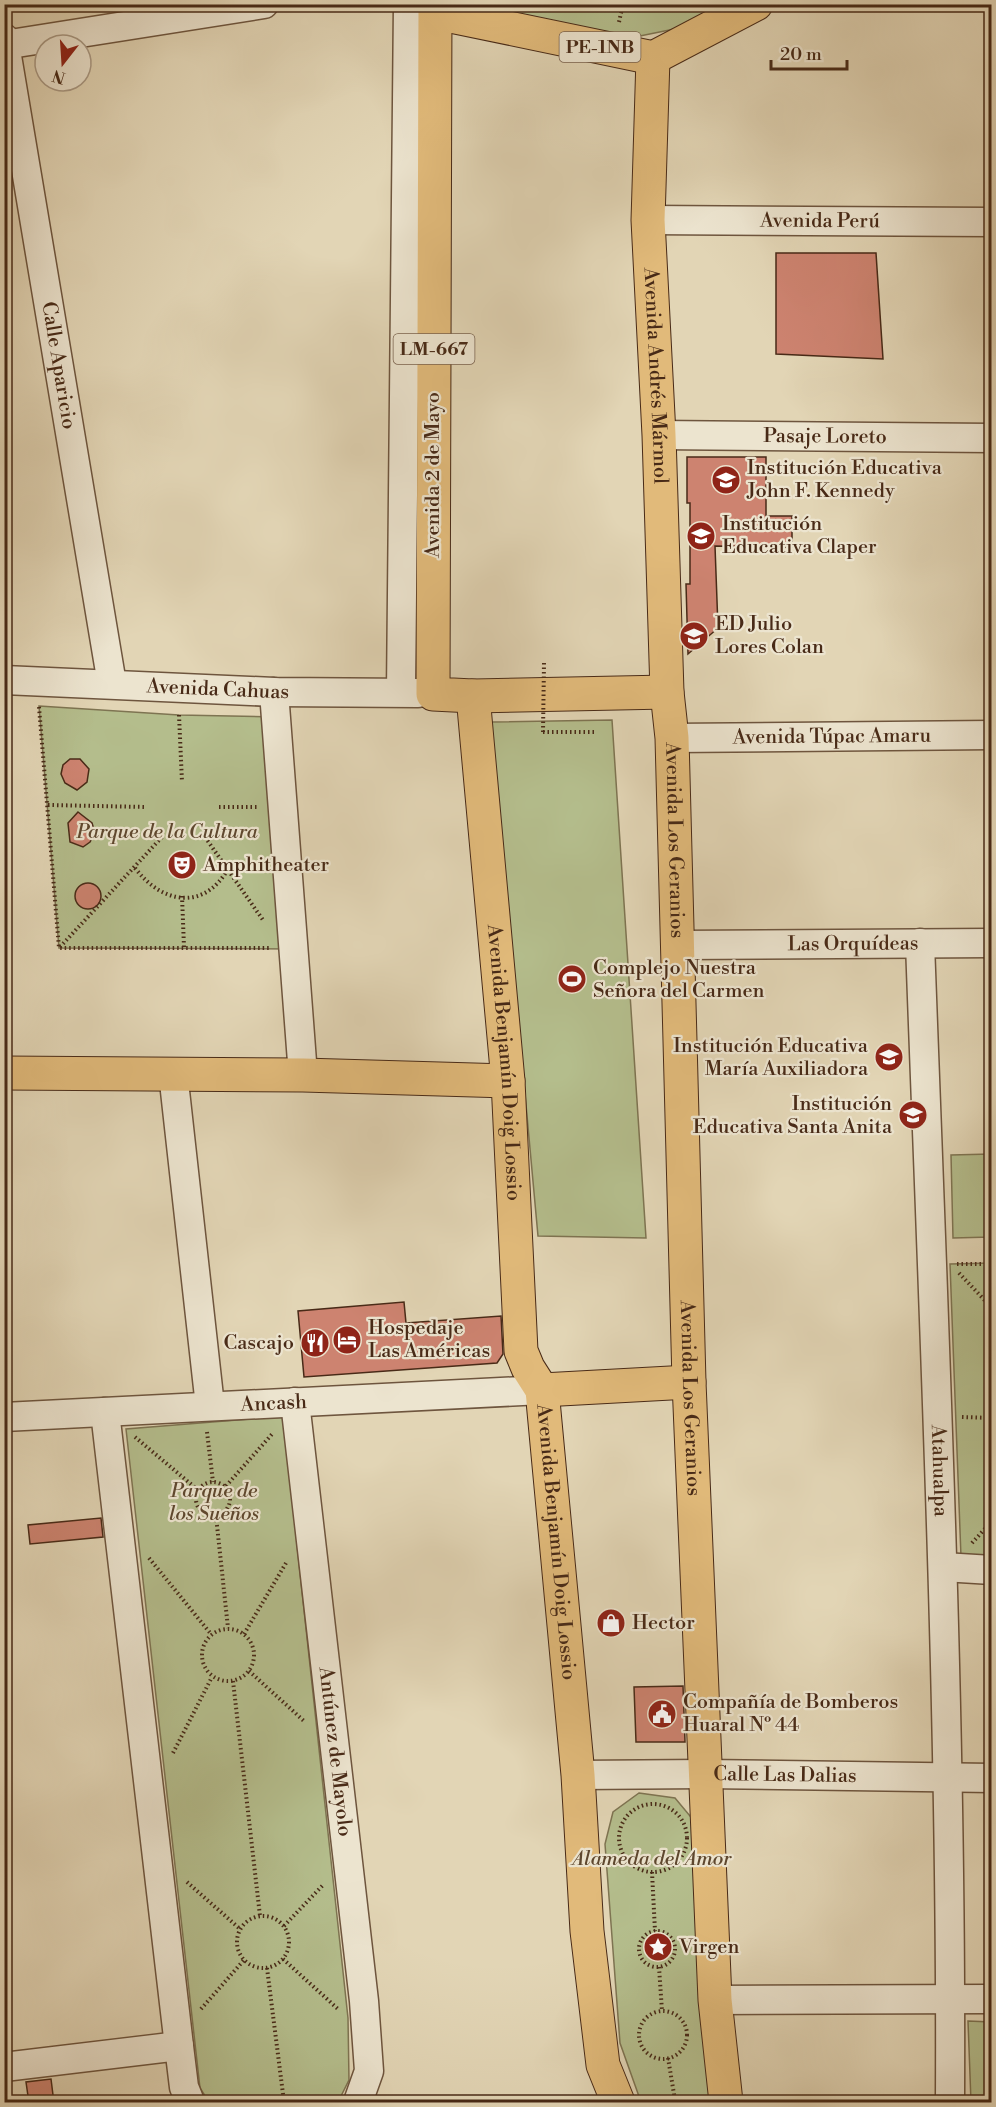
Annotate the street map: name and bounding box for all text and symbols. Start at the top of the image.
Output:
road number: PE-1NB [560,32,640,62]
north arrow [33,33,93,93]
scale bar [771,33,848,71]
text: 20 m [780,43,822,66]
text: N [50,65,68,88]
street label: Avenida Perú [759,208,881,234]
street label: Avenida Andrés Mármol [638,266,673,484]
street label: Calle Aparicio [36,300,82,431]
road number: LM-667 [394,334,474,364]
street label: Avenida 2 de Mayo [421,392,446,559]
street label: Pasaje Loreto [763,423,887,450]
place label: Institución Educativa John F. Kennedy [746,456,943,504]
school or university icon: Institución Educativa John F. Kennedy [710,464,742,496]
place label: Institución Educativa Claper [722,512,877,560]
school or university icon: Institución Educativa Claper [685,520,717,552]
place label: ED Julio Lores Colan [715,612,824,660]
school or university icon: ED Julio Lores Colan [678,620,710,652]
street label: Avenida Cahuas [145,674,289,705]
street label: Avenida Túpac Amaru [732,723,932,750]
street label: Avenida Los Geranios [660,741,690,939]
park label: Parque de la Cultura [75,820,258,845]
theatre icon: Amphitheater [166,849,198,881]
place label: Amphitheater [202,853,329,878]
street label: Avenida Benjamín Doig Lossio [481,922,526,1202]
street label: Las Orquídeas [787,931,919,957]
place label: Complejo Nuestra Señora del Carmen [593,956,765,1004]
sports icon: Complejo Nuestra Señora del Carmen [556,963,588,995]
place label: Institución Educativa María Auxiliadora [673,1034,869,1082]
school or university icon: Institución Educativa María Auxiliadora [873,1041,905,1073]
place label: Institución Educativa Santa Anita [693,1092,893,1140]
school or university icon: Institución Educativa Santa Anita [897,1099,929,1131]
street label: Avenida Los Geranios [674,1299,706,1497]
place label: Hospedaje Las Américas [368,1316,490,1364]
hotel icon: Hospedaje Las Américas [331,1324,363,1356]
restaurant icon: Cascajo [299,1327,331,1359]
place label: Cascajo [223,1331,294,1356]
street label: Ancash [239,1389,308,1418]
street label: Avenida Benjamín Doig Lossio [531,1402,582,1681]
street label: Atahualpa [925,1423,953,1518]
park label: Parque de los Sueños [169,1479,260,1527]
shop icon: Hector [595,1607,627,1639]
place label: Hector [632,1611,695,1636]
street label: Antúnez de Mayolo [313,1664,357,1838]
place label: Compañía de Bomberos Huaral Nº 44 [683,1690,898,1738]
public building icon: Compañía de Bomberos Huaral Nº 44 [646,1698,678,1730]
street label: Calle Las Dalias [713,1762,857,1789]
park label: Alameda del Amor [570,1847,732,1872]
place icon: Virgen [642,1931,674,1963]
place label: Virgen [678,1935,739,1960]

